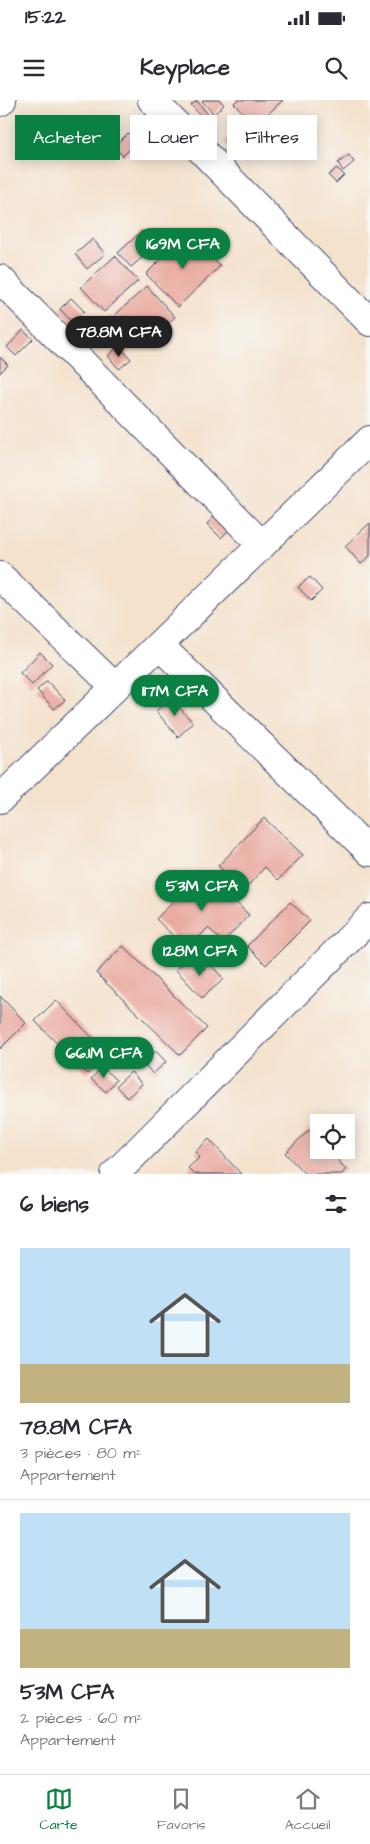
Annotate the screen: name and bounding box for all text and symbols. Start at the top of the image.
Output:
text: 15:22 [25,4,66,31]
text: Keyplace [140,52,230,83]
icon: menu [20,54,48,82]
icon: search [322,54,350,82]
chip: Acheter [15,115,120,160]
chip: Louer [130,115,217,160]
chip: Filtres [227,115,317,160]
pin: 169M CFA [131,228,235,270]
text: 169M CFA [146,233,220,255]
pin: 78.8M CFA [62,316,176,358]
text: 78.8M CFA [76,321,162,343]
pin: 117M CFA [123,674,227,717]
text: 117M CFA [142,680,208,702]
pin: 53M CFA [156,870,248,912]
text: 53M CFA [166,875,238,897]
pin: 128M CFA [148,934,252,977]
text: 128M CFA [163,940,237,962]
pin: 66.1M CFA [47,1036,161,1079]
text: 66.1M CFA [66,1042,142,1064]
map controls [310,1114,355,1159]
button: locate [310,1114,355,1159]
text: 6 biens [20,1190,89,1219]
icon: filters [322,1190,350,1218]
icon: home [140,1280,230,1370]
text: 78.8M CFA [20,1413,132,1442]
text: 3 pièces · 80 m² [20,1442,142,1464]
text: Appartement [20,1464,116,1486]
icon: home [140,1546,230,1636]
text: 53M CFA [20,1678,114,1707]
text: 2 pièces · 60 m² [20,1707,142,1729]
text: Appartement [20,1729,116,1751]
tab: Carte [40,1785,78,1835]
tab: Favoris [157,1785,206,1835]
tab: Accueil [285,1785,330,1835]

